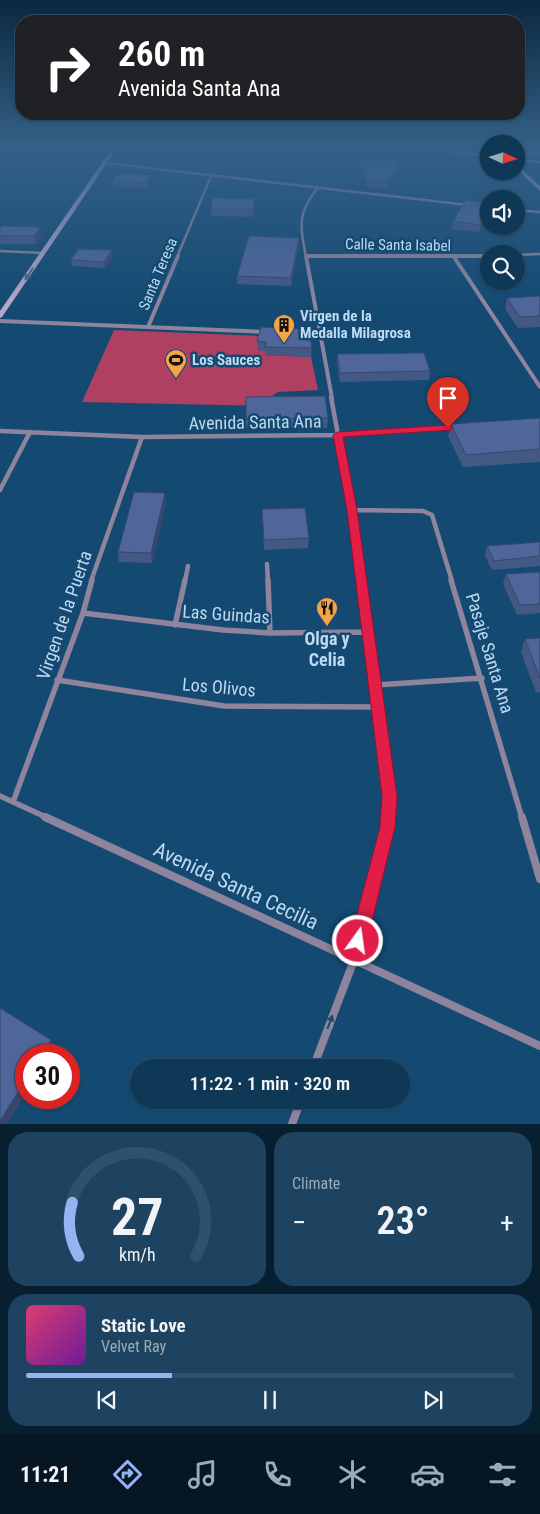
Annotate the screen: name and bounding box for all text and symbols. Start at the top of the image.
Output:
text: 260 m [118,34,205,75]
icon: right [35,35,100,100]
text: Avenida Santa Ana [118,76,281,101]
north arrow [480,135,525,180]
map controls [480,135,525,290]
button: sound [480,190,525,235]
street label: Santa Teresa [135,235,181,313]
street label: Calle Santa Isabel [345,235,451,255]
button: search [480,245,525,290]
one-way arrow [24,267,33,280]
place label: Virgen de la Medalla Milagrosa [300,307,411,342]
building icon: Virgen de la Medalla Milagrosa [272,313,296,344]
sports icon: Los Sauces [164,348,188,379]
place label: Los Sauces [192,351,261,369]
pin [427,377,469,428]
icon: arrive [434,384,462,412]
street label: Avenida Santa Ana [188,410,322,434]
street label: Virgen de la Puerta [32,548,96,682]
street label: Pasaje Santa Ana [462,590,518,716]
restaurant icon: Olga y Celia [315,596,339,627]
street label: Las Guindas [182,600,270,628]
place label: Olga y Celia [304,628,350,670]
street label: Los Olivos [181,673,257,701]
street label: Avenida Santa Cecilia [150,837,322,935]
position arrow [331,914,383,966]
one-way arrow [326,1014,334,1029]
speed limit sign: 30 [15,1044,80,1109]
text: 11:22 · 1 min · 320 m [190,1072,350,1095]
text: Climate [292,1174,340,1193]
text: 27 [111,1187,163,1248]
text: 23° [377,1199,429,1243]
text: − [292,1206,306,1239]
text: + [500,1206,514,1239]
text: km/h [119,1244,155,1265]
text: Static Love [101,1314,186,1337]
text: Velvet Ray [101,1337,166,1356]
icon: previous [93,1386,121,1414]
icon: pause [256,1386,284,1414]
icon: next [419,1386,447,1414]
icon: directions [110,1457,145,1492]
icon: music [185,1457,220,1492]
icon: phone [260,1457,295,1492]
icon: climate [335,1457,370,1492]
icon: car [410,1457,445,1492]
icon: filters [485,1457,520,1492]
text: 11:21 [20,1462,70,1487]

